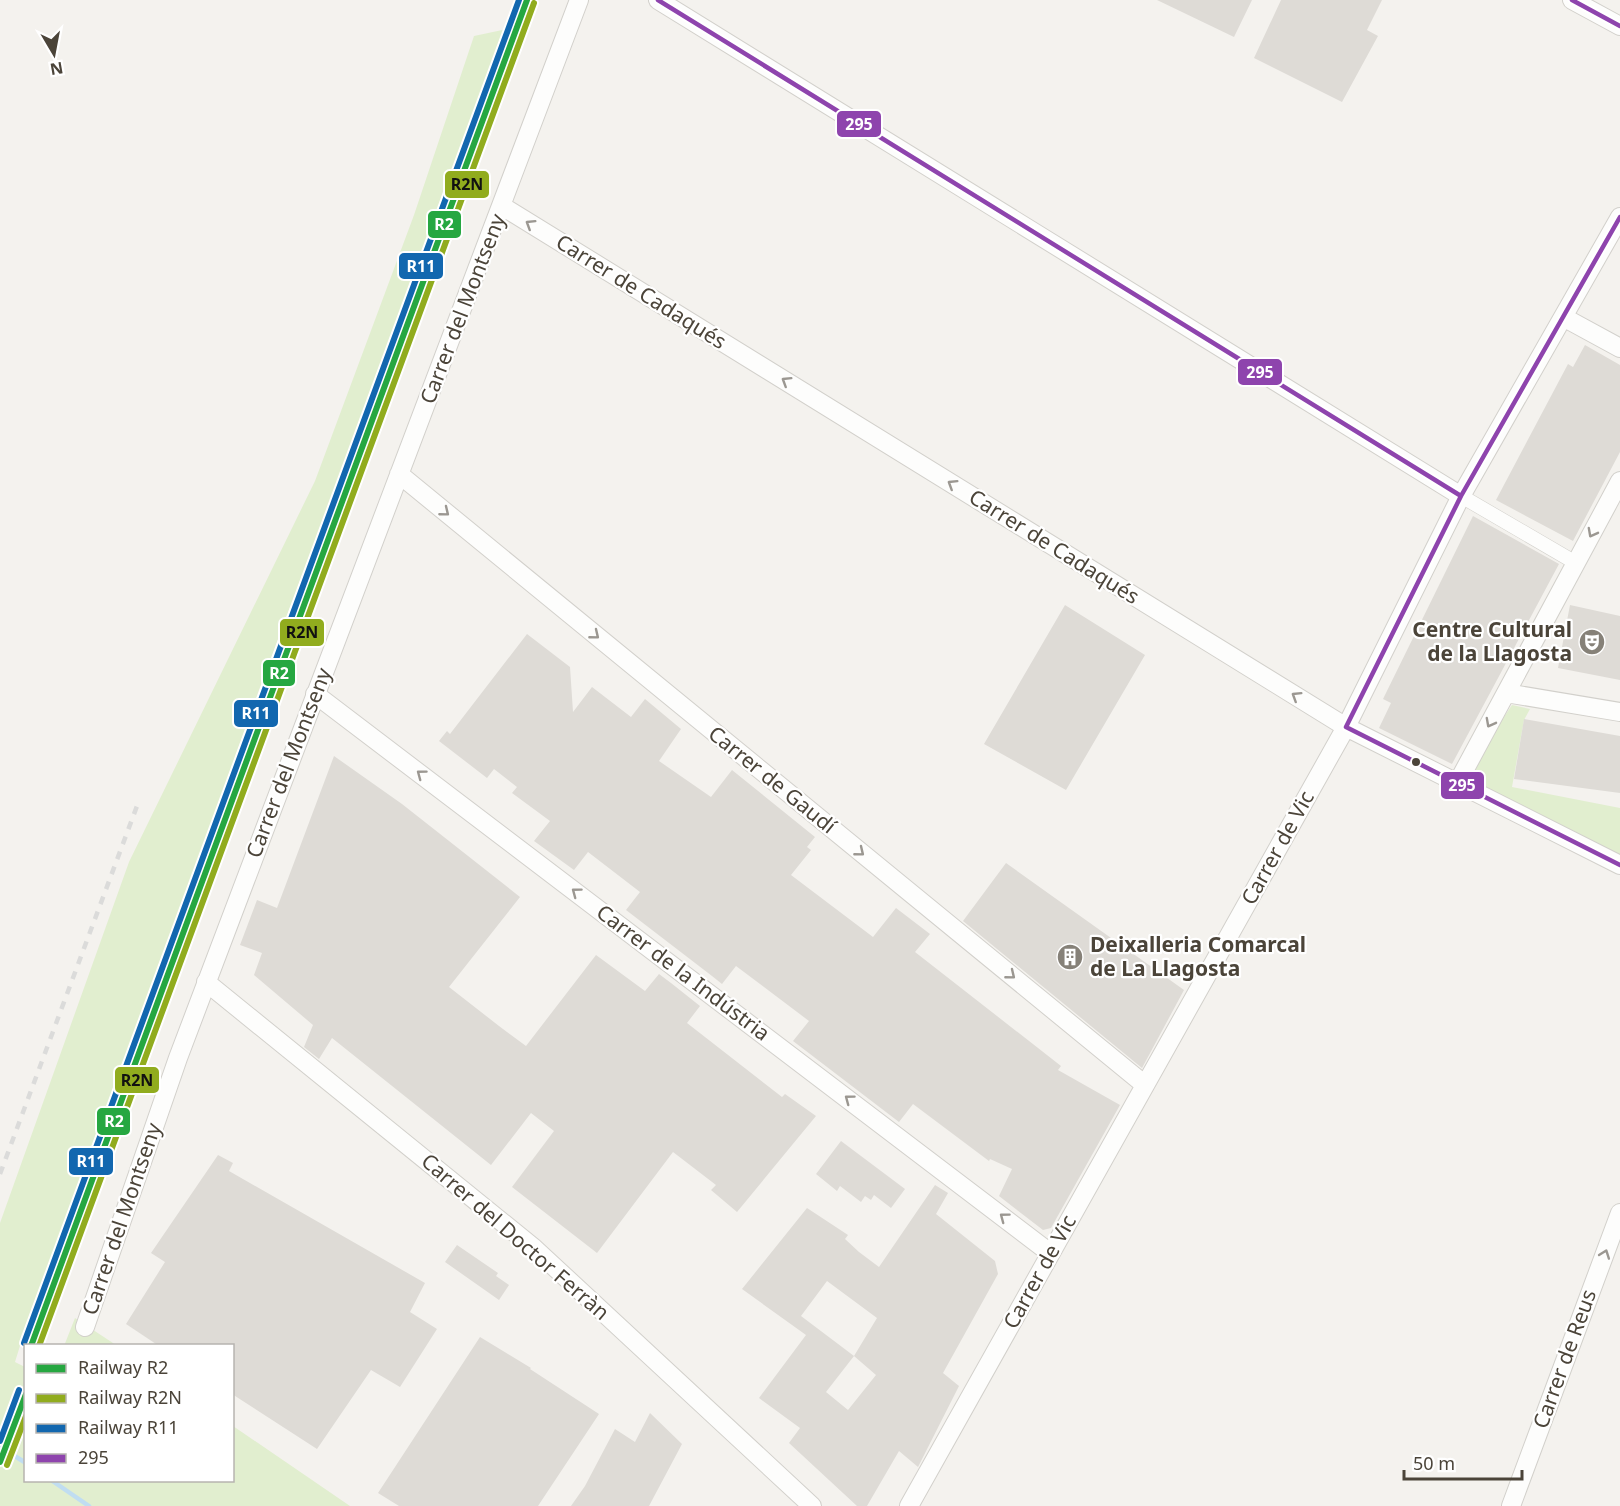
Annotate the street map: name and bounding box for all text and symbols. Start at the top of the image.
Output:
north arrow [24,24,84,84]
text: N [48,57,65,81]
line badge: 295 [836,110,882,138]
text: 295 [845,113,873,135]
line badge: R2N [444,170,490,199]
text: R2N [451,173,483,195]
street label: Carrer del Montseny [413,209,511,408]
line badge: R2 [427,210,462,239]
text: R2 [434,213,454,235]
one-way arrow [526,219,536,231]
street label: Carrer de Cadaqués [551,227,732,355]
line badge: R11 [398,252,444,280]
text: R11 [407,255,435,277]
line badge: 295 [1237,358,1283,386]
text: 295 [1246,361,1274,383]
one-way arrow [782,377,792,389]
one-way arrow [948,479,958,491]
street label: Carrer de Cadaqués [964,482,1145,610]
one-way arrow [438,504,449,515]
one-way arrow [1588,526,1599,537]
place label: Centre Cultural de la Llagosta [1412,615,1572,667]
line badge: R2N [279,618,325,647]
text: R2N [286,621,318,643]
theatre icon: Centre Cultural de la Llagosta [1577,627,1607,657]
one-way arrow [589,628,600,639]
line badge: R2 [262,659,296,687]
text: R2 [269,662,289,684]
street label: Carrer del Montseny [239,663,337,862]
one-way arrow [1292,692,1302,704]
line badge: R11 [233,699,279,728]
text: R11 [242,702,270,724]
one-way arrow [1486,717,1497,727]
street label: Carrer de Gaudí [703,719,843,840]
unlabelled marker [1410,756,1422,768]
one-way arrow [417,771,428,782]
line badge: 295 [1440,771,1485,800]
text: 295 [1448,774,1476,796]
street label: Carrer de Vic [1234,786,1320,910]
one-way arrow [853,844,864,855]
one-way arrow [572,889,583,900]
street label: Carrer de la Indústria [591,898,776,1047]
place label: Deixalleria Comarcal de La Llagosta [1090,930,1306,982]
building icon: Deixalleria Comarcal de La Llagosta [1055,942,1085,972]
one-way arrow [1004,968,1015,979]
line badge: R2N [114,1066,160,1094]
text: R2N [121,1069,153,1091]
one-way arrow [844,1096,855,1107]
line badge: R2 [96,1107,131,1136]
text: R2 [104,1110,124,1132]
street label: Carrer del Montseny [75,1119,167,1318]
line badge: R11 [68,1147,114,1176]
street label: Carrer del Doctor Ferràn [416,1147,616,1326]
text: R11 [77,1150,105,1172]
street label: Carrer de Vic [996,1210,1082,1334]
one-way arrow [1000,1213,1011,1224]
one-way arrow [1597,1250,1610,1260]
street label: Carrer de Reus [1526,1285,1602,1432]
legend [24,1344,234,1482]
text: Railway R2 [78,1355,168,1379]
text: Railway R2N [78,1385,182,1409]
text: Railway R11 [78,1415,178,1439]
scale bar [1404,1443,1522,1481]
text: 295 [78,1445,109,1469]
text: 50 m [1413,1451,1455,1475]

